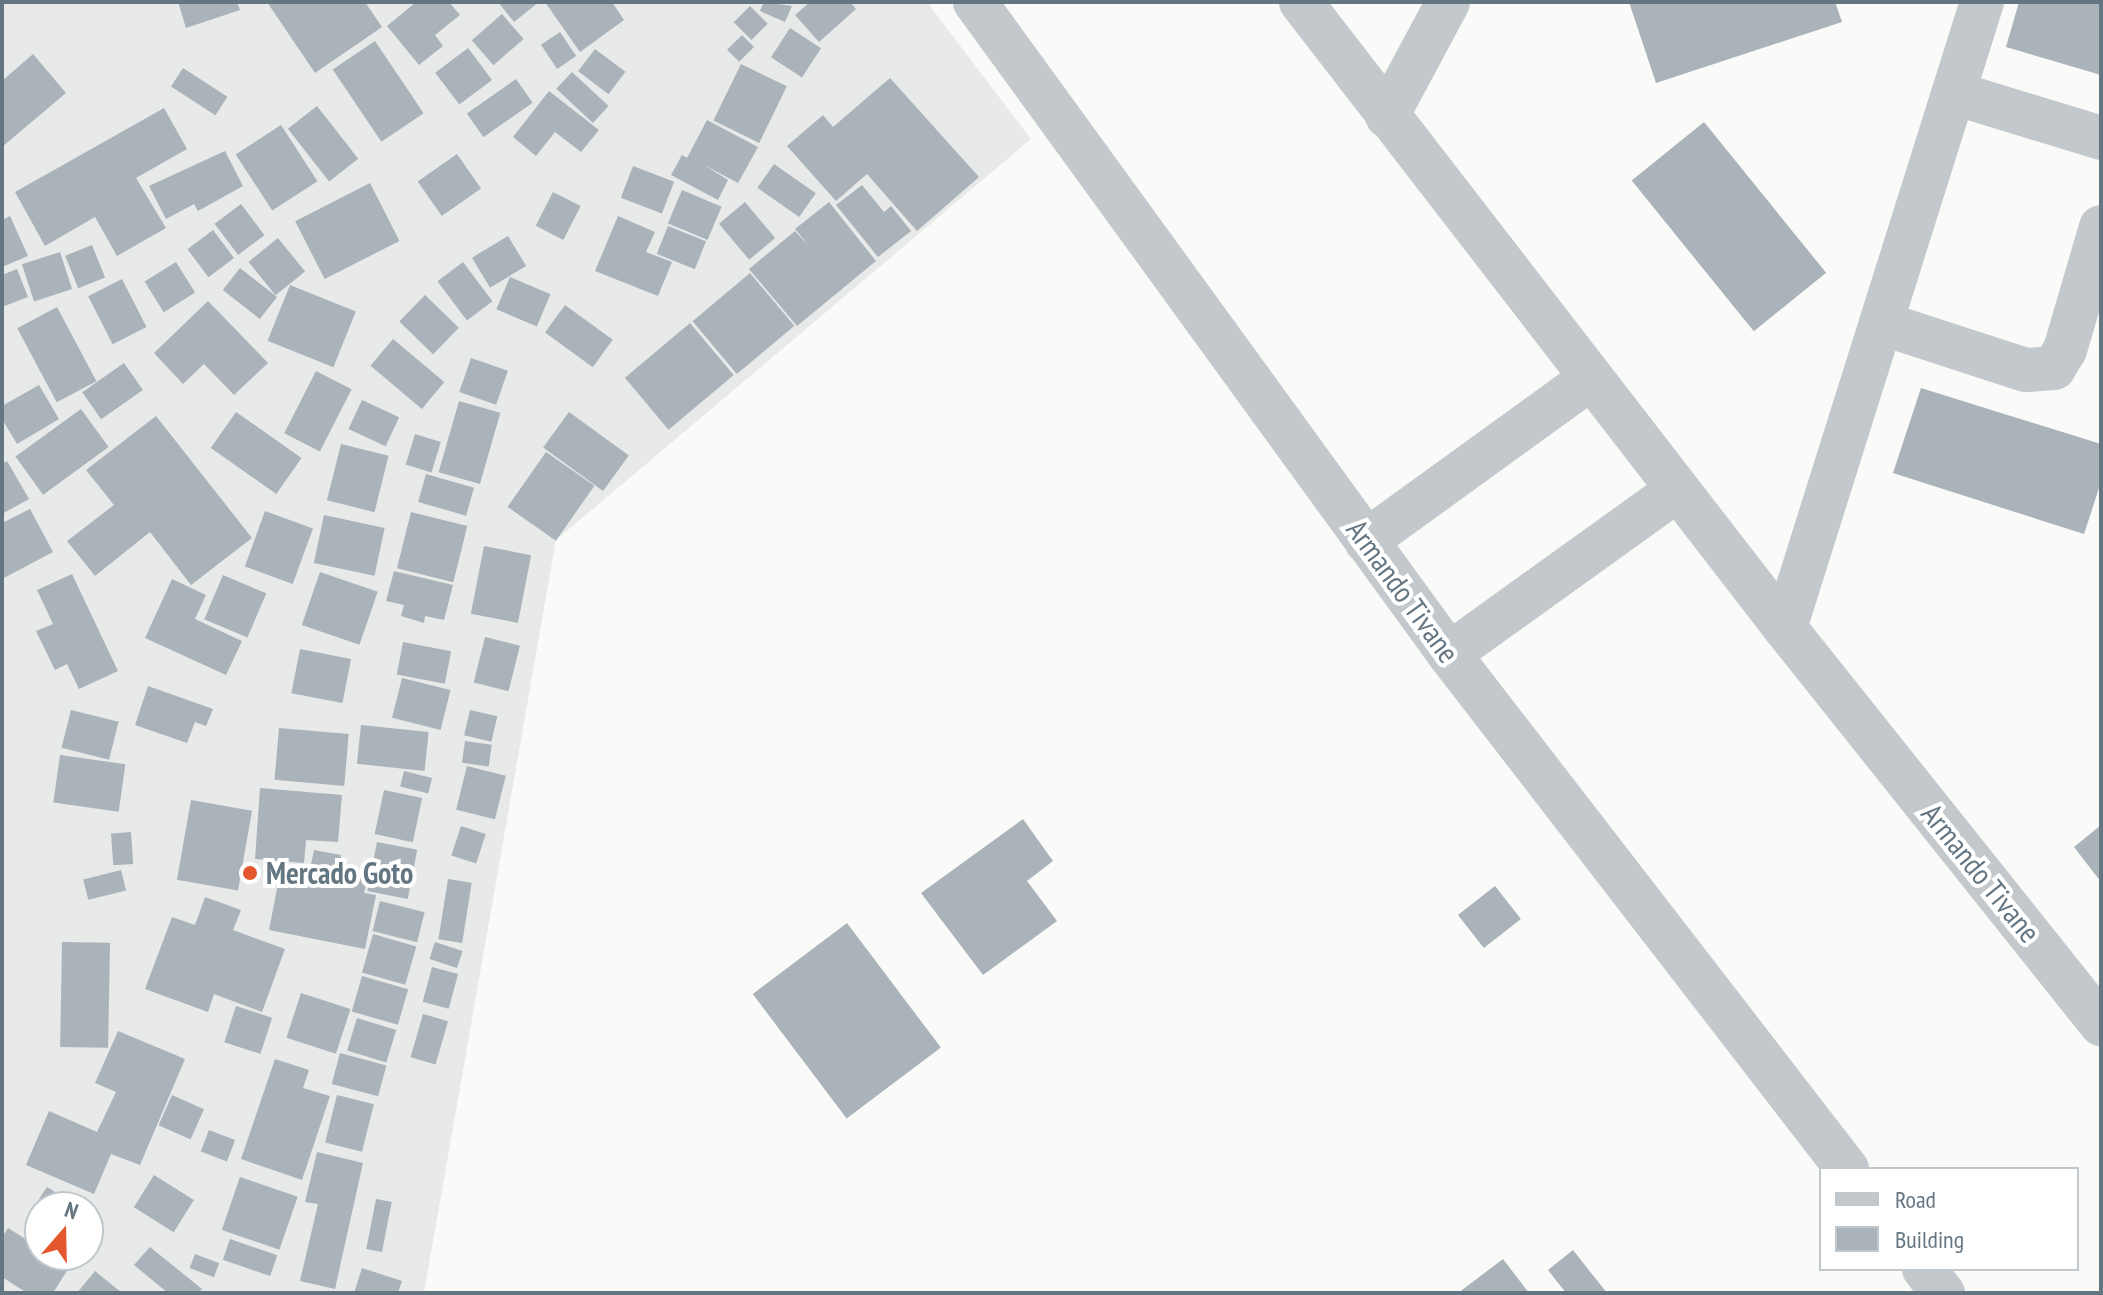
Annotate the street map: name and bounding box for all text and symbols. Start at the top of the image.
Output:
street label: Armando Tivane [1339,512,1467,670]
street label: Armando Tivane [1914,796,2048,950]
place label: Mercado Goto [266,855,414,891]
marker: Mercado Goto [241,864,259,882]
legend [1819,1167,2079,1271]
text: Road [1895,1184,1936,1215]
north arrow [24,1191,104,1271]
text: N [61,1195,82,1226]
text: Building [1895,1224,1964,1255]

